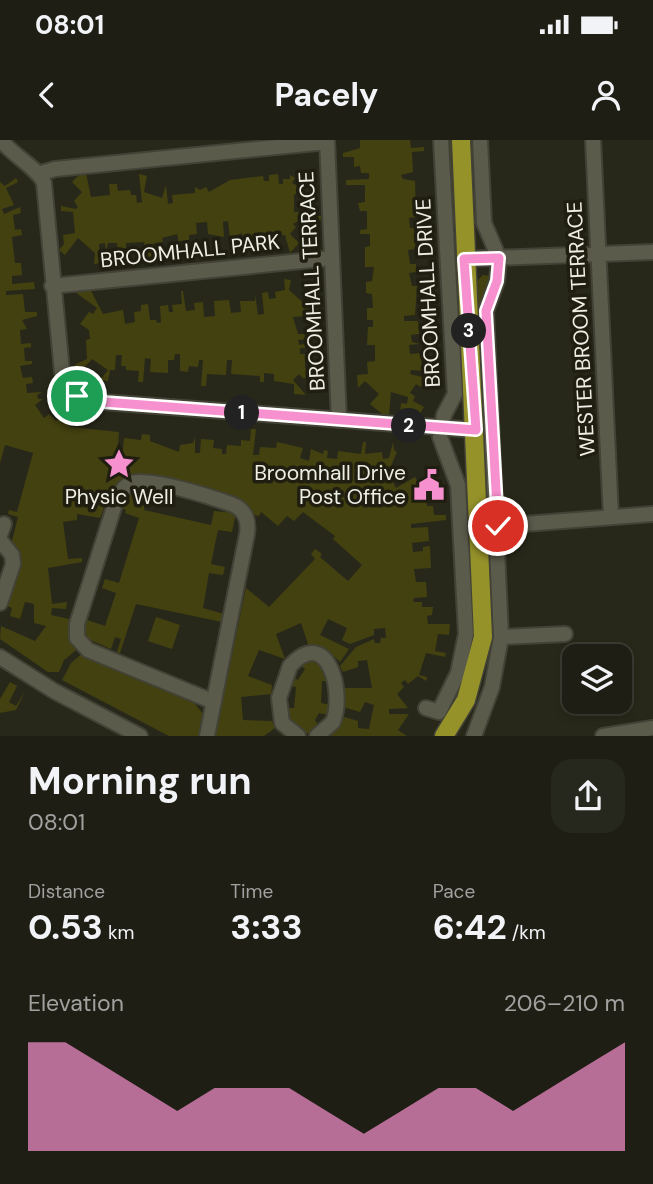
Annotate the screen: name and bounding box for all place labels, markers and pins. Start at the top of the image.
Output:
pin: 3 [452,314,486,348]
pin [47,366,107,426]
pin: 1 [224,396,260,430]
pin: 2 [392,408,426,444]
place icon: Physic Well [102,447,136,481]
place label: Broomhall Drive Post Office [254,459,406,511]
public building icon: Broomhall Drive Post Office [412,468,446,502]
place label: Physic Well [65,483,173,511]
pin [468,496,528,556]

